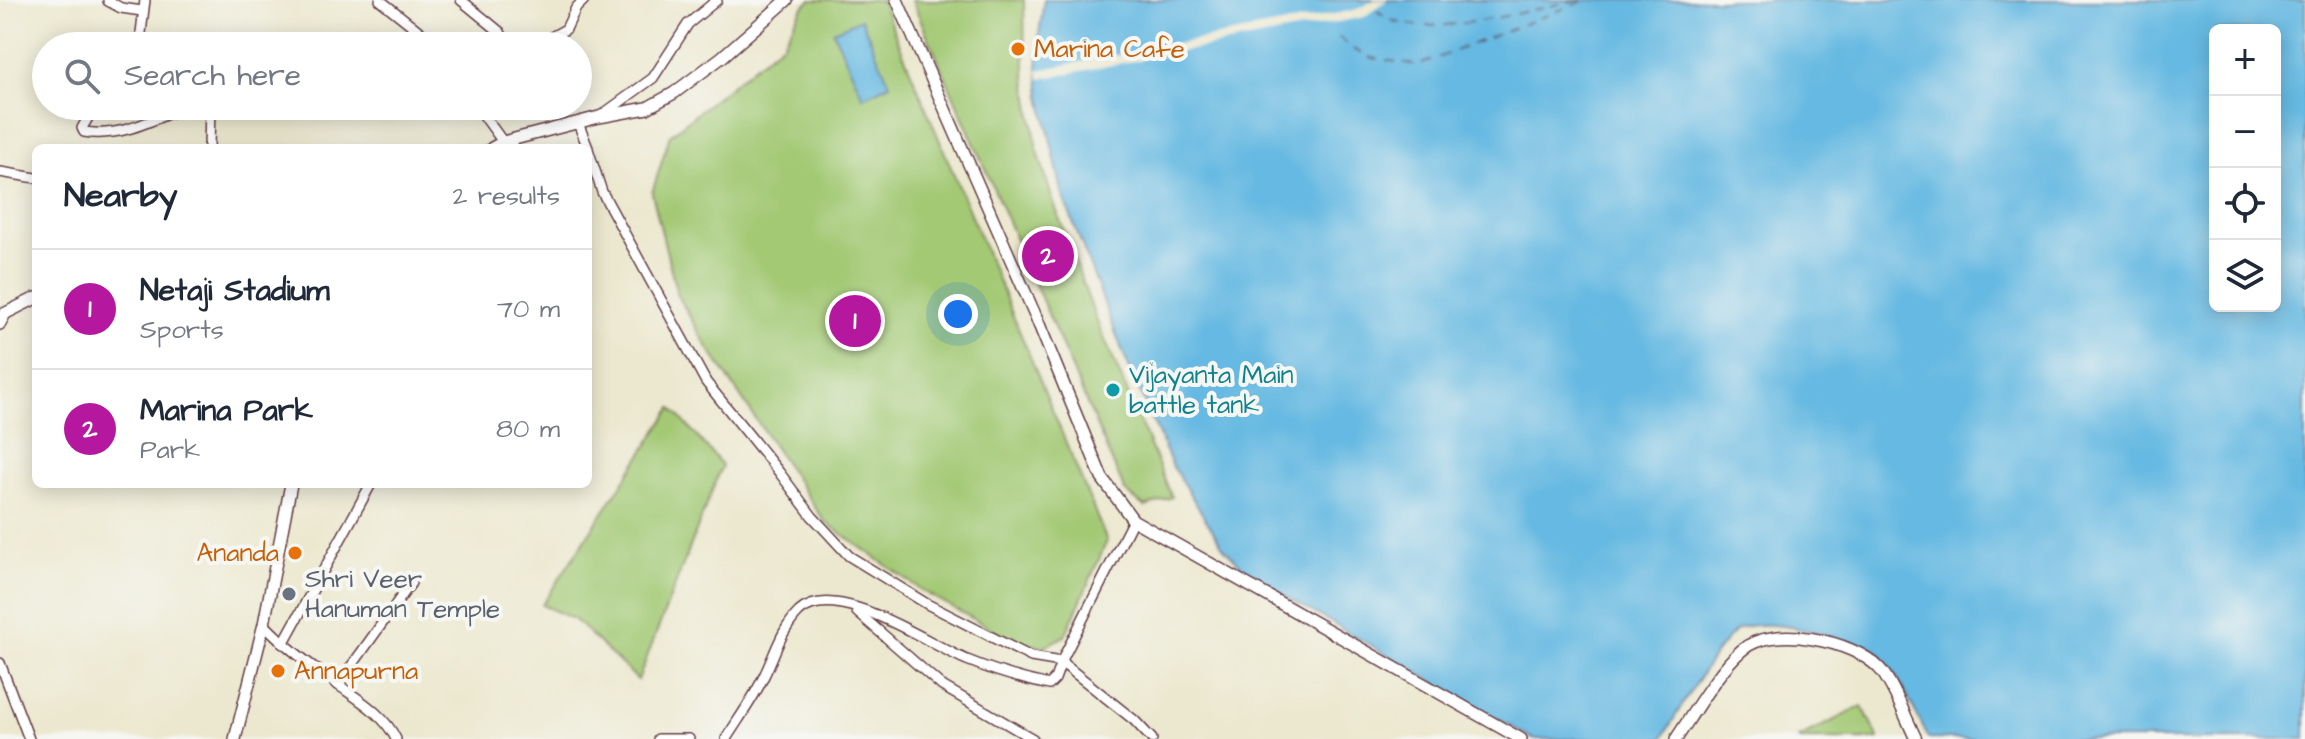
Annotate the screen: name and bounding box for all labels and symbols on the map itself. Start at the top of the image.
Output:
place label: Marina Cafe [1034,31,1185,67]
marker: Marina Cafe [1009,40,1027,58]
pin: 2 [1022,226,1074,286]
pin: 1 [829,291,881,351]
your location [938,294,978,334]
place label: Vijayanta Main battle tank [1129,357,1293,423]
marker: Vijayanta Main battle tank [1104,381,1122,399]
place label: Ananda [197,535,279,571]
marker: Ananda [286,544,304,562]
place label: Shri Veer Hanuman Temple [305,561,500,627]
marker: Shri Veer Hanuman Temple [280,585,298,603]
place label: Annapurna [294,653,418,689]
marker: Annapurna [269,662,287,680]

